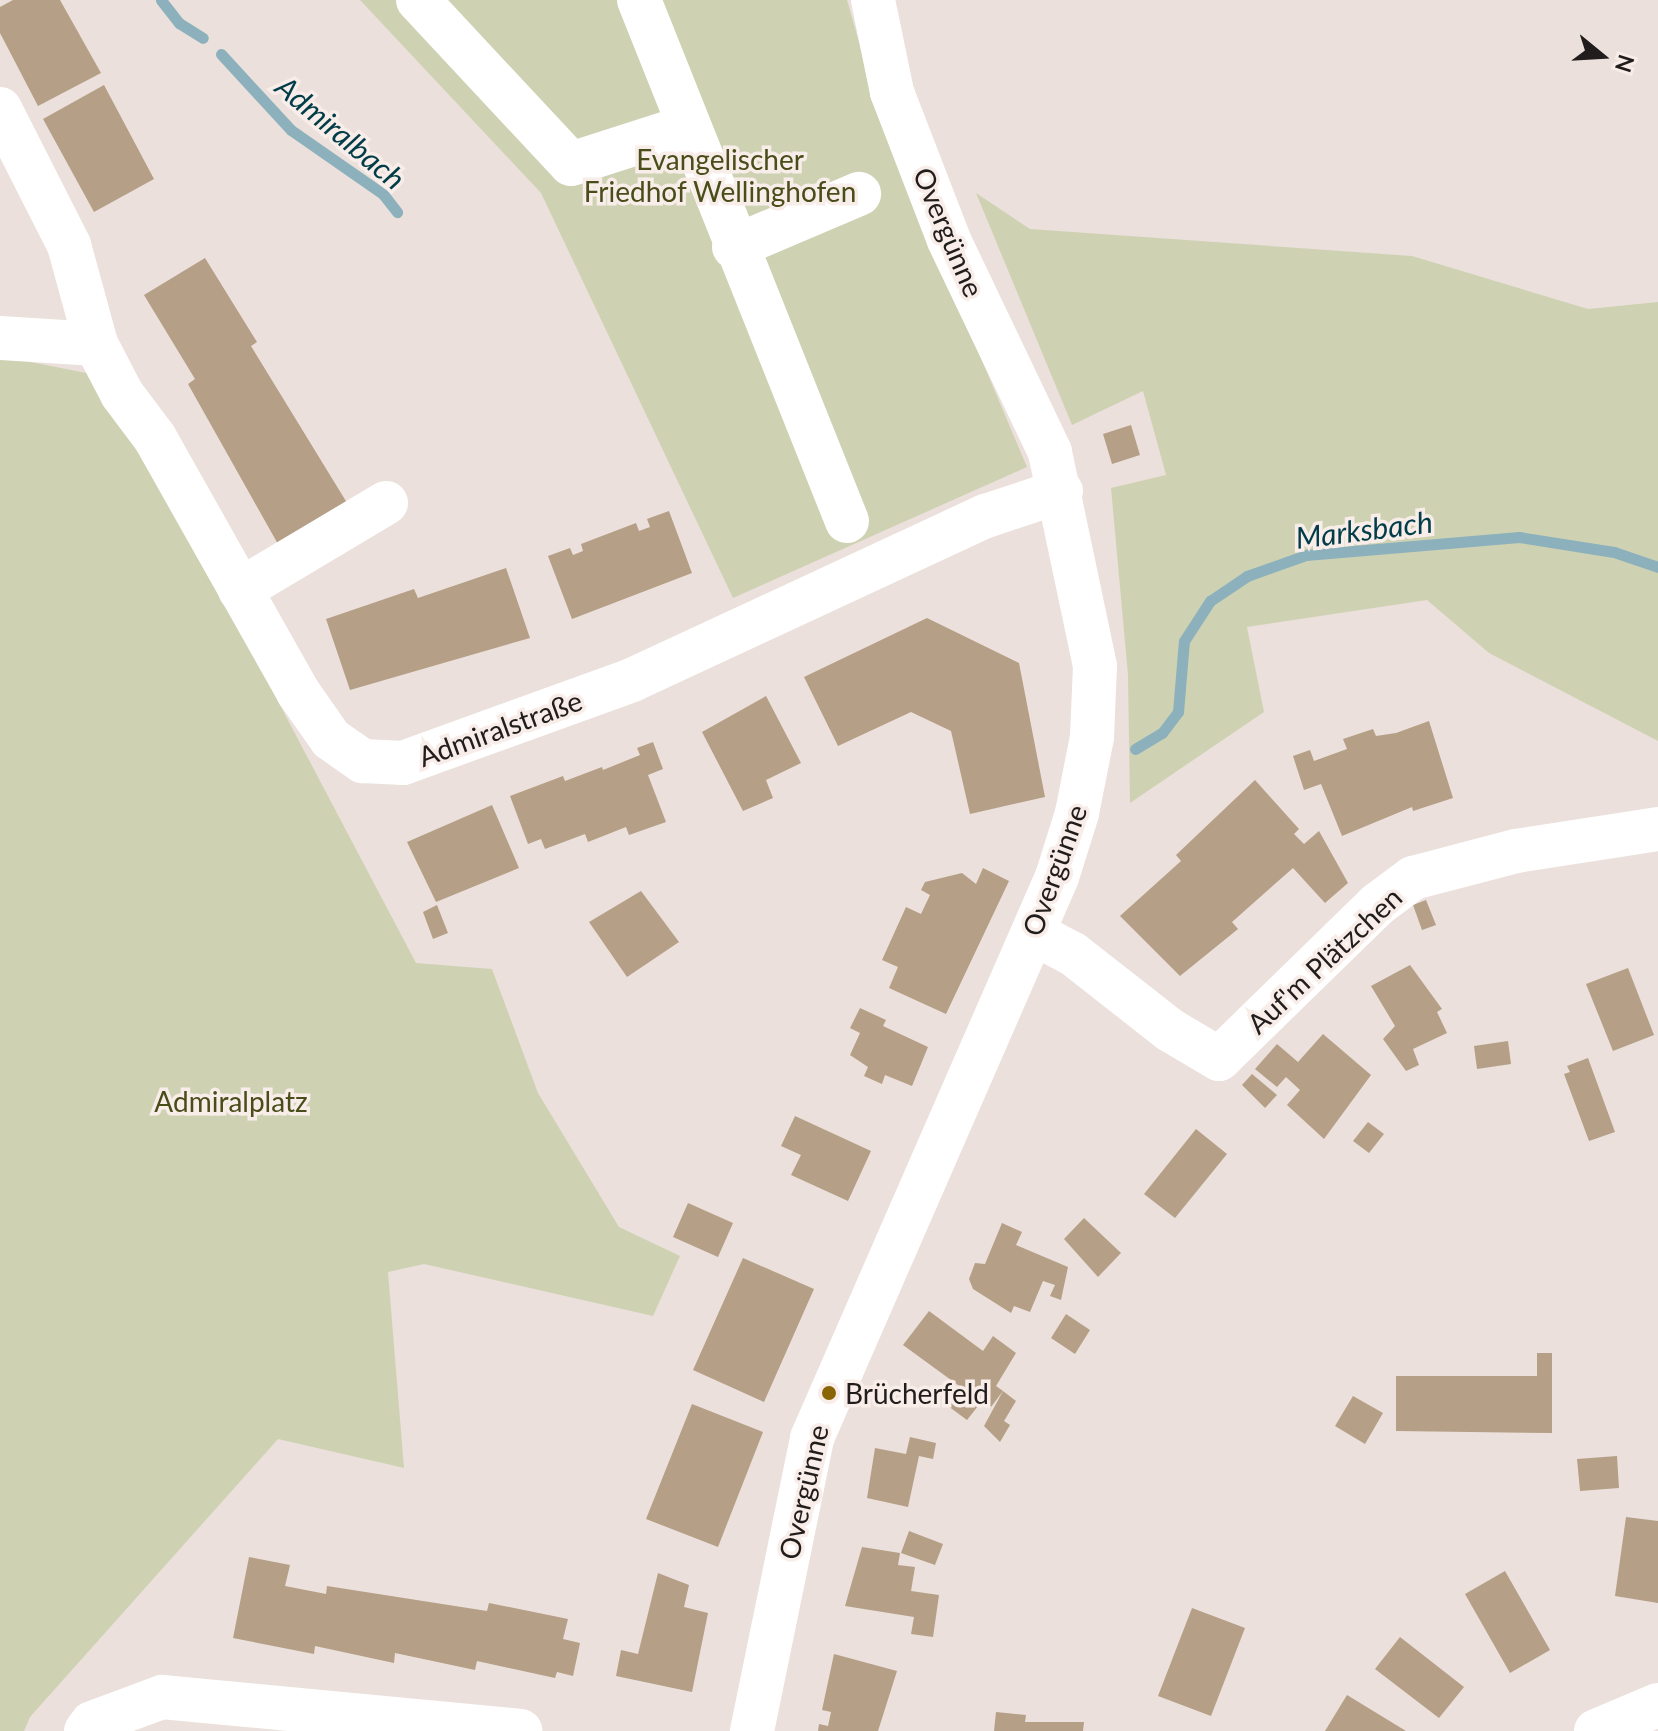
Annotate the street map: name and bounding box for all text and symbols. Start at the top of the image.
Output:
north arrow [1562,16,1642,96]
text: N [1610,51,1641,76]
water label: Admiralbach [269,68,413,196]
park label: Evangelischer Friedhof Wellinghofen [583,142,857,208]
street label: Overgünne [907,162,991,302]
water label: Marksbach [1293,503,1435,555]
street label: Admiralstraße [414,683,586,773]
street label: Overgünne [1015,800,1093,940]
street label: Auf'm Plätzchen [1240,880,1408,1040]
park label: Admiralplatz [154,1084,308,1118]
place label: Brücherfeld [845,1376,989,1410]
marker: Brücherfeld [820,1384,838,1402]
street label: Overgünne [771,1421,835,1563]

